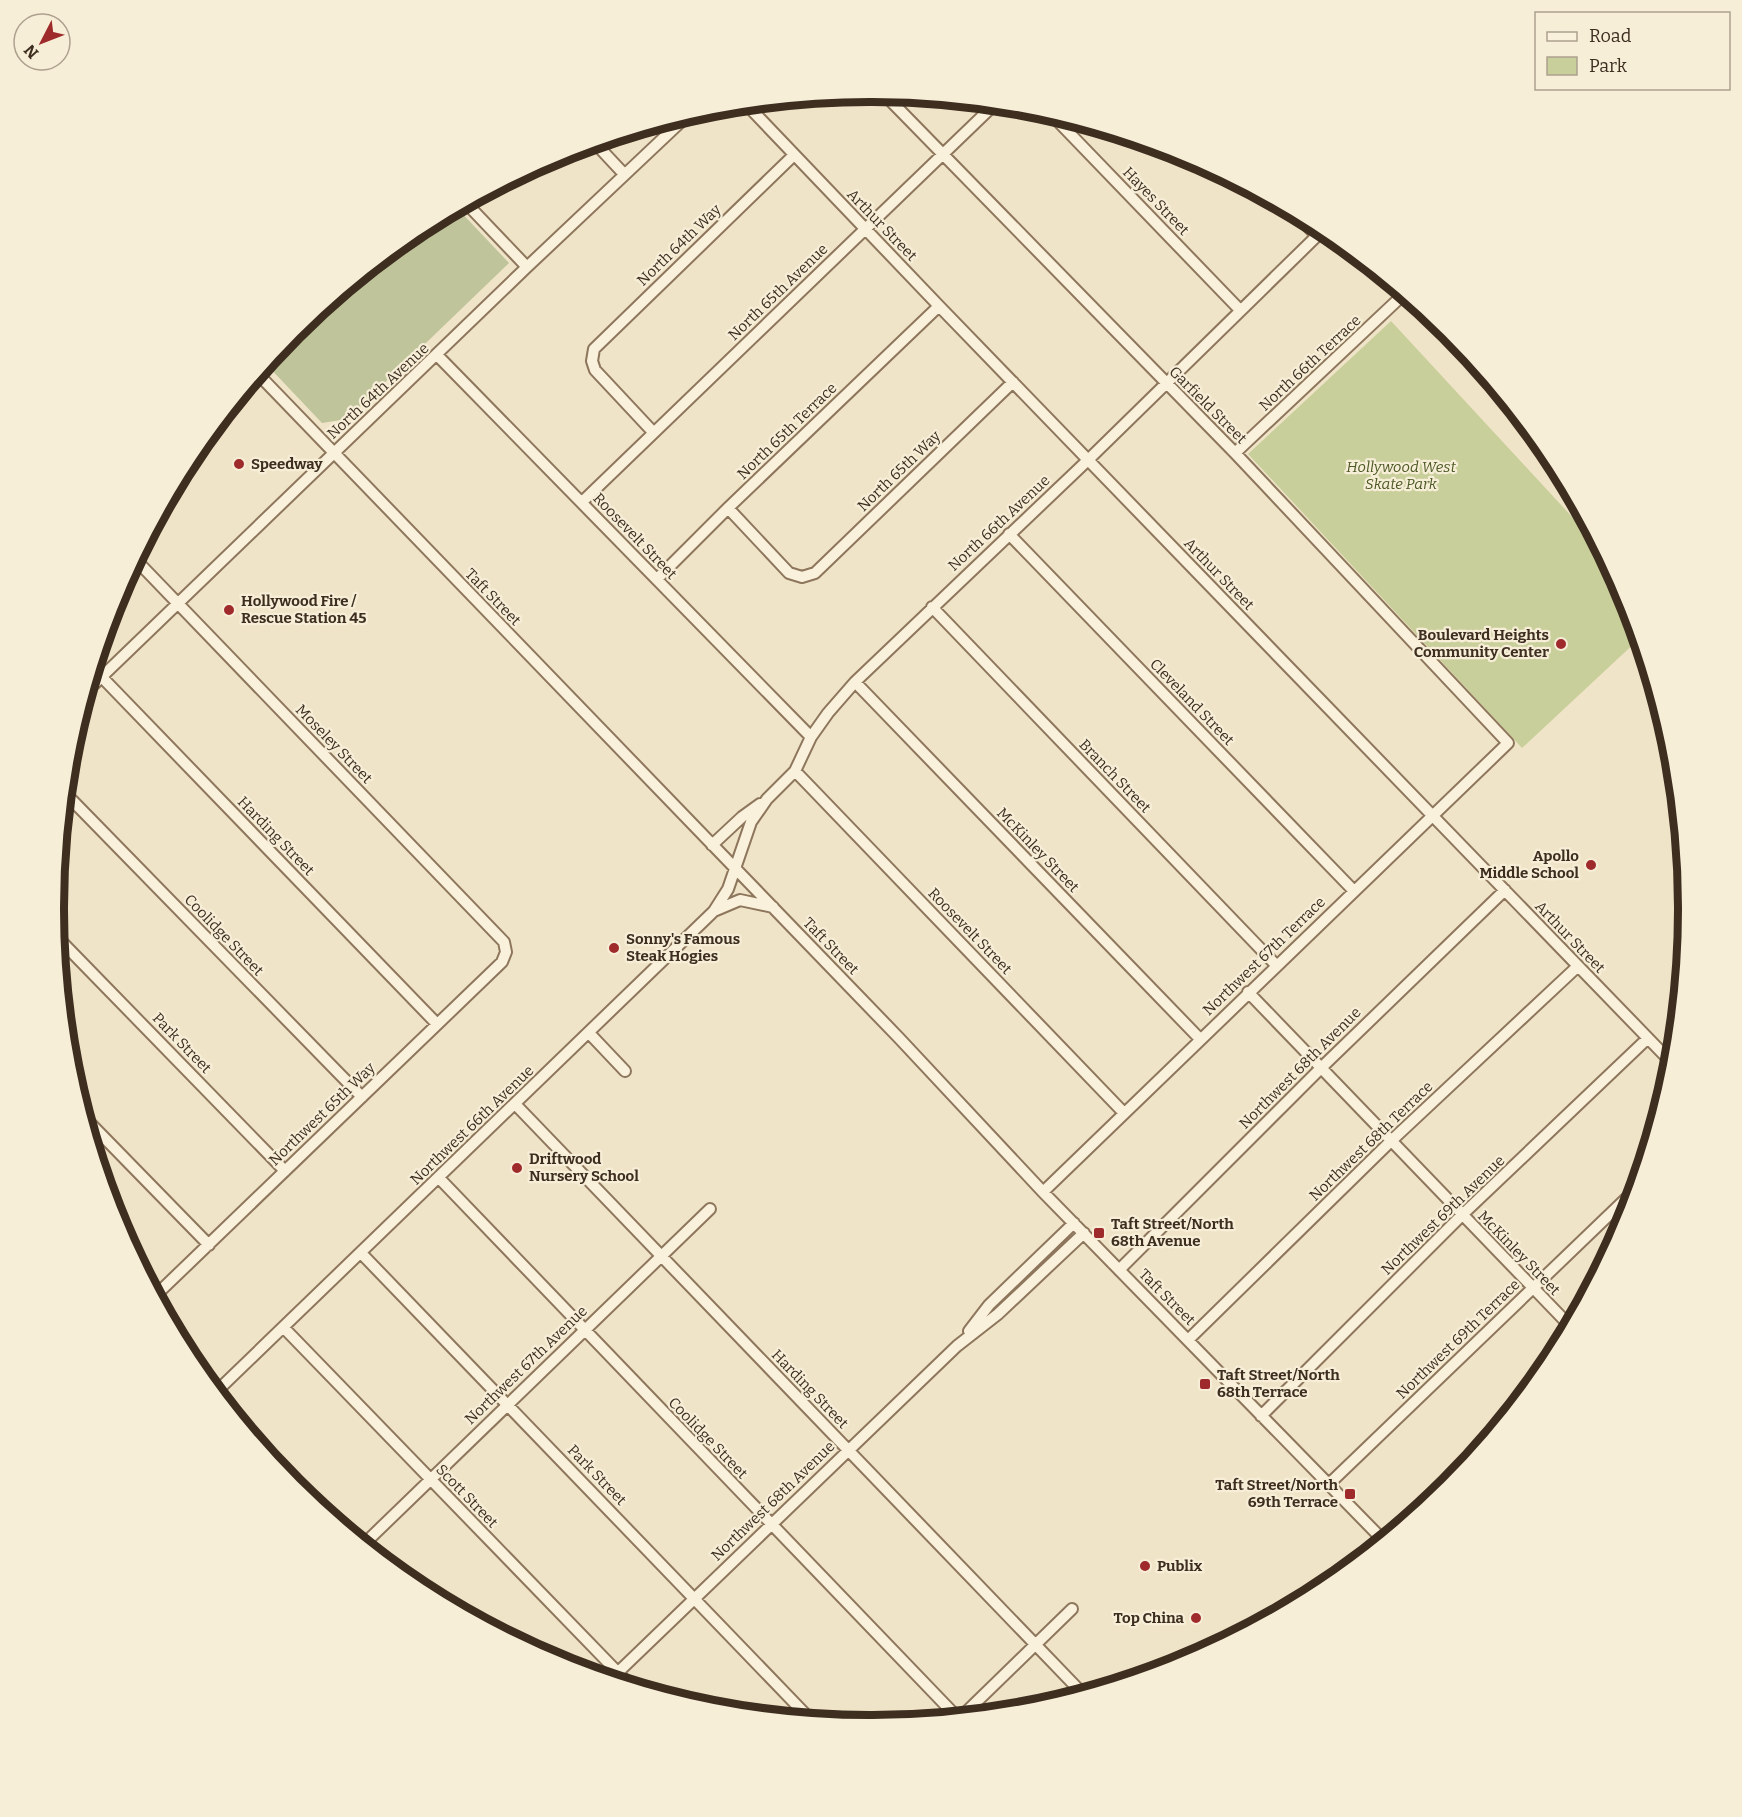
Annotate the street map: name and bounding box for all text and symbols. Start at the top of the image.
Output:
north arrow [12,12,72,72]
legend [1535,12,1730,90]
text: Road [1589,25,1632,47]
text: N [20,41,42,63]
text: Park [1589,55,1628,77]
street label: Hayes Street [1119,163,1193,239]
street label: Arthur Street [843,185,921,265]
street label: North 64th Way [633,200,725,290]
street label: North 65th Avenue [724,240,832,344]
street label: North 66th Terrace [1255,311,1365,415]
street label: North 64th Avenue [323,339,433,443]
street label: Garfield Street [1166,363,1251,448]
street label: North 65th Terrace [734,379,840,483]
street label: North 65th Way [854,427,944,515]
place label: Speedway [251,455,323,473]
marker: Speedway [232,457,246,471]
park label: Hollywood West Skate Park [1346,458,1456,493]
street label: North 66th Avenue [944,471,1054,575]
street label: Roosevelt Street [589,489,681,583]
street label: Arthur Street [1180,534,1258,614]
street label: Taft Street [461,565,525,630]
place label: Hollywood Fire / Rescue Station 45 [241,592,366,627]
marker: Hollywood Fire / Rescue Station 45 [222,603,236,617]
place label: Boulevard Heights Community Center [1414,626,1549,661]
marker: Boulevard Heights Community Center [1554,637,1568,651]
street label: Cleveland Street [1146,655,1238,749]
street label: Moseley Street [292,701,377,788]
street label: Branch Street [1075,735,1155,817]
street label: Harding Street [234,793,319,880]
street label: McKinley Street [993,804,1083,896]
place label: Apollo Middle School [1479,847,1579,882]
marker: Apollo Middle School [1584,858,1598,872]
street label: Roosevelt Street [924,884,1016,978]
street label: Coolidge Street [181,891,268,980]
street label: Northwest 67th Terrace [1199,893,1329,1019]
street label: Arthur Street [1531,897,1609,977]
street label: Taft Street [799,914,863,979]
place label: Sonny's Famous Steak Hogies [626,930,740,965]
marker: Sonny's Famous Steak Hogies [607,941,621,955]
street label: Northwest 68th Avenue [1235,1003,1365,1133]
street label: Park Street [149,1009,216,1077]
street label: Northwest 65th Way [265,1059,379,1169]
street label: Northwest 66th Avenue [407,1061,537,1189]
street label: Northwest 68th Terrace [1306,1077,1436,1205]
place label: Driftwood Nursery School [529,1150,639,1185]
street label: Northwest 69th Avenue [1378,1151,1508,1279]
marker: Driftwood Nursery School [510,1161,524,1175]
street label: McKinley Street [1474,1207,1564,1299]
place label: Taft Street/North 68th Avenue [1111,1215,1234,1250]
marker: Taft Street/North 68th Avenue [1092,1226,1106,1240]
street label: Taft Street [1135,1265,1199,1329]
street label: Northwest 69th Terrace [1393,1275,1523,1403]
street label: Northwest 67th Avenue [461,1302,591,1428]
street label: Harding Street [768,1346,853,1433]
place label: Taft Street/North 68th Terrace [1217,1366,1340,1401]
marker: Taft Street/North 68th Terrace [1198,1377,1212,1391]
street label: Coolidge Street [665,1394,752,1483]
street label: Northwest 68th Avenue [708,1437,838,1565]
street label: Park Street [564,1441,631,1509]
street label: Scott Street [432,1461,502,1532]
place label: Taft Street/North 69th Terrace [1215,1476,1338,1511]
marker: Taft Street/North 69th Terrace [1343,1487,1357,1501]
place label: Publix [1157,1557,1203,1575]
marker: Publix [1138,1559,1152,1573]
place label: Top China [1113,1609,1185,1627]
marker: Top China [1189,1611,1203,1625]

